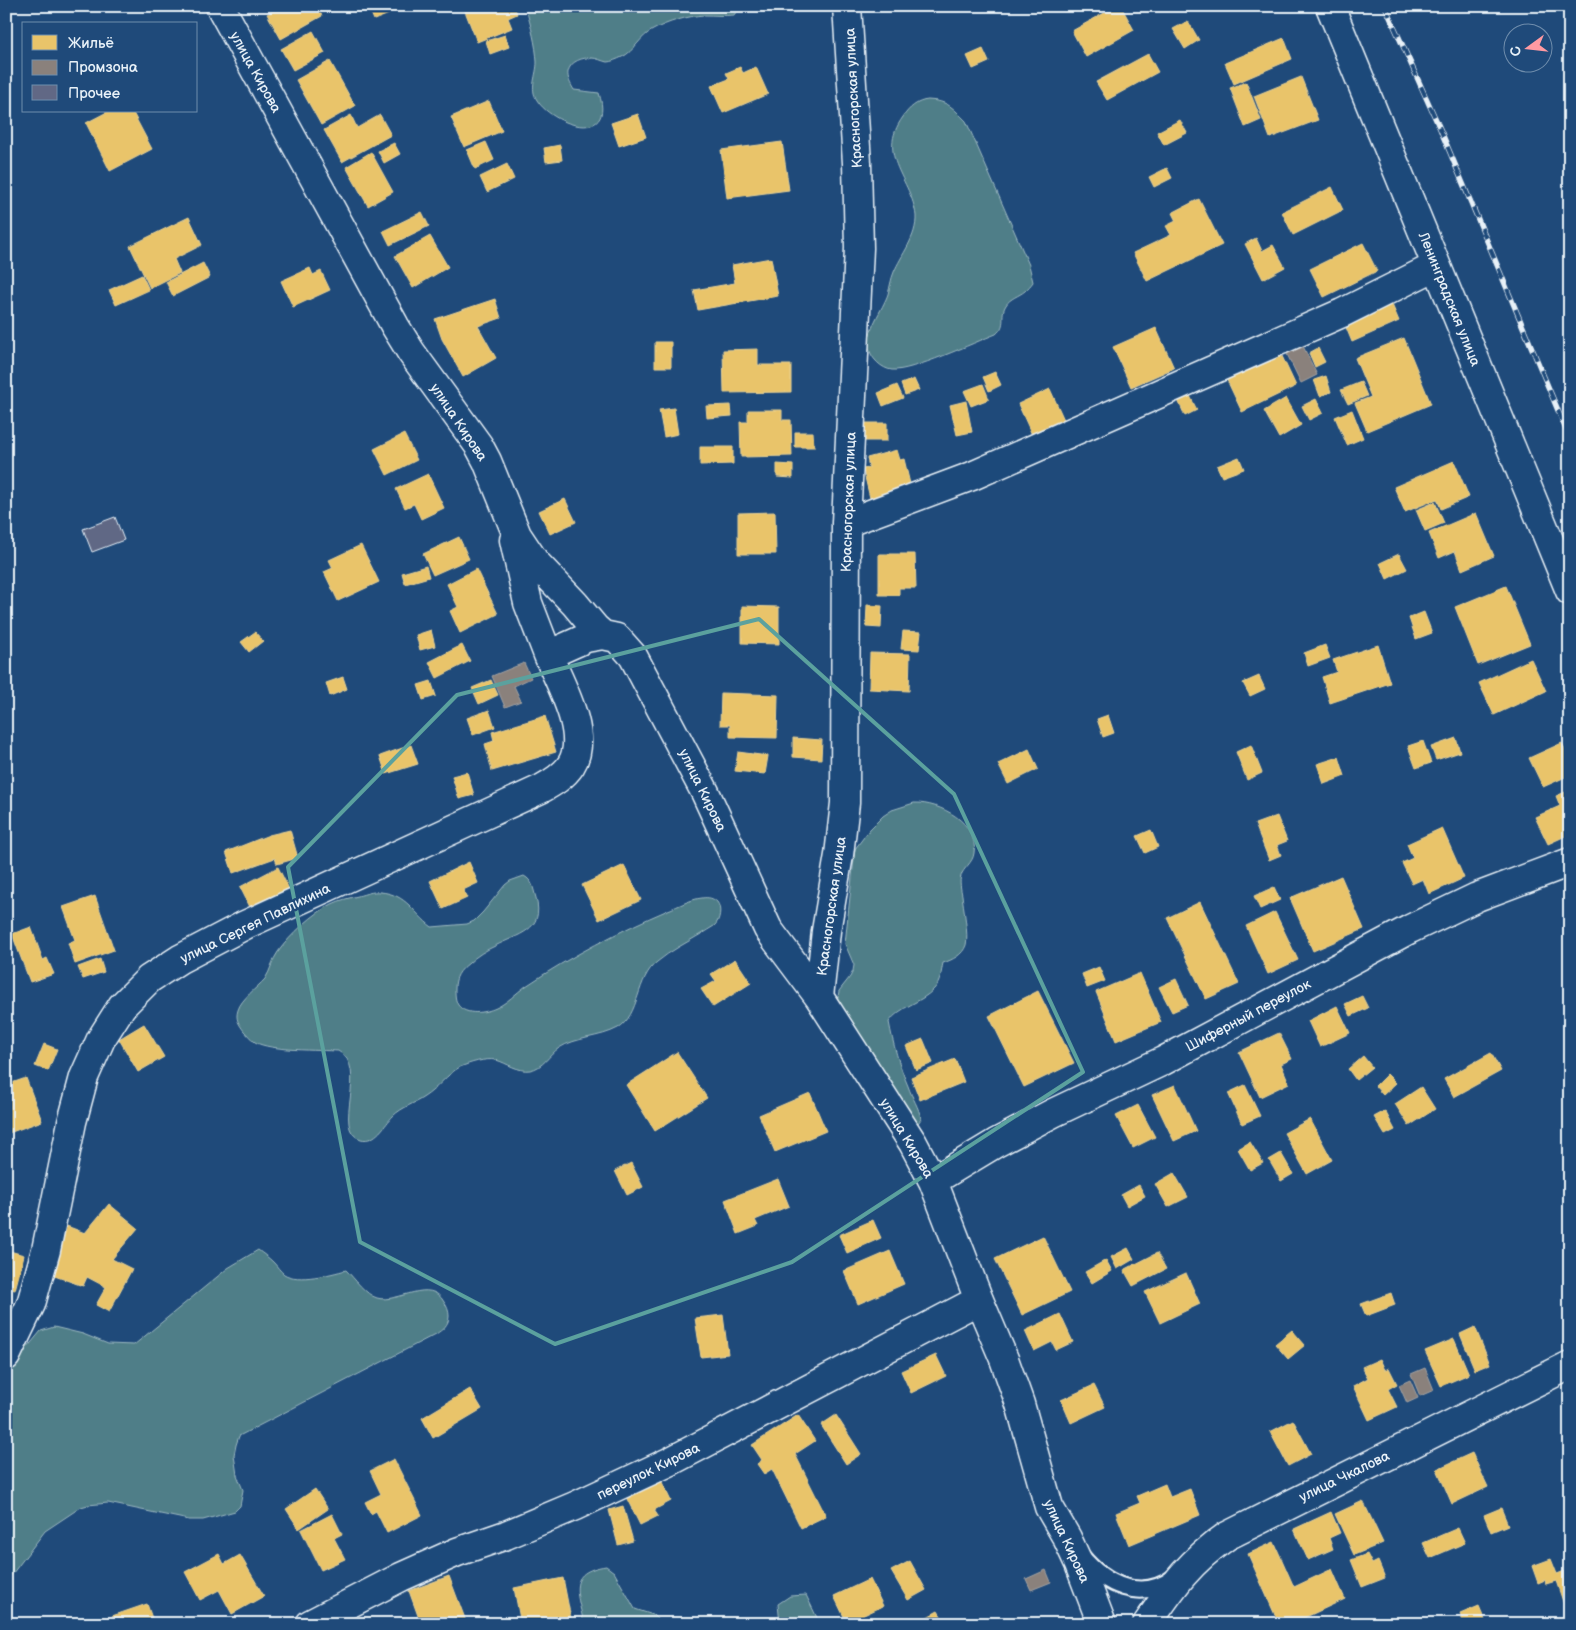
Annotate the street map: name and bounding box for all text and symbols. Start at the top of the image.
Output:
legend [22,22,198,112]
north arrow [1504,22,1554,72]
street label: Красногорская улица [841,27,866,168]
street label: улица Кирова [226,29,285,116]
text: Жильё [68,34,114,53]
text: С [1506,44,1525,58]
text: Промзона [68,58,138,77]
text: Прочее [68,84,120,103]
street label: Ленинградская улица [1414,229,1485,369]
street label: улица Кирова [426,380,491,465]
street label: Красногорская улица [838,431,859,572]
street label: улица Кирова [675,746,730,835]
street label: Красногорская улица [813,835,850,977]
street label: улица Сергея Павлихина [177,879,334,967]
street label: Шиферный переулок [1183,975,1314,1056]
street label: улица Кирова [876,1095,937,1182]
street label: переулок Кирова [594,1439,703,1504]
street label: улица Чкалова [1296,1447,1393,1506]
street label: улица Кирова [1040,1497,1094,1586]

